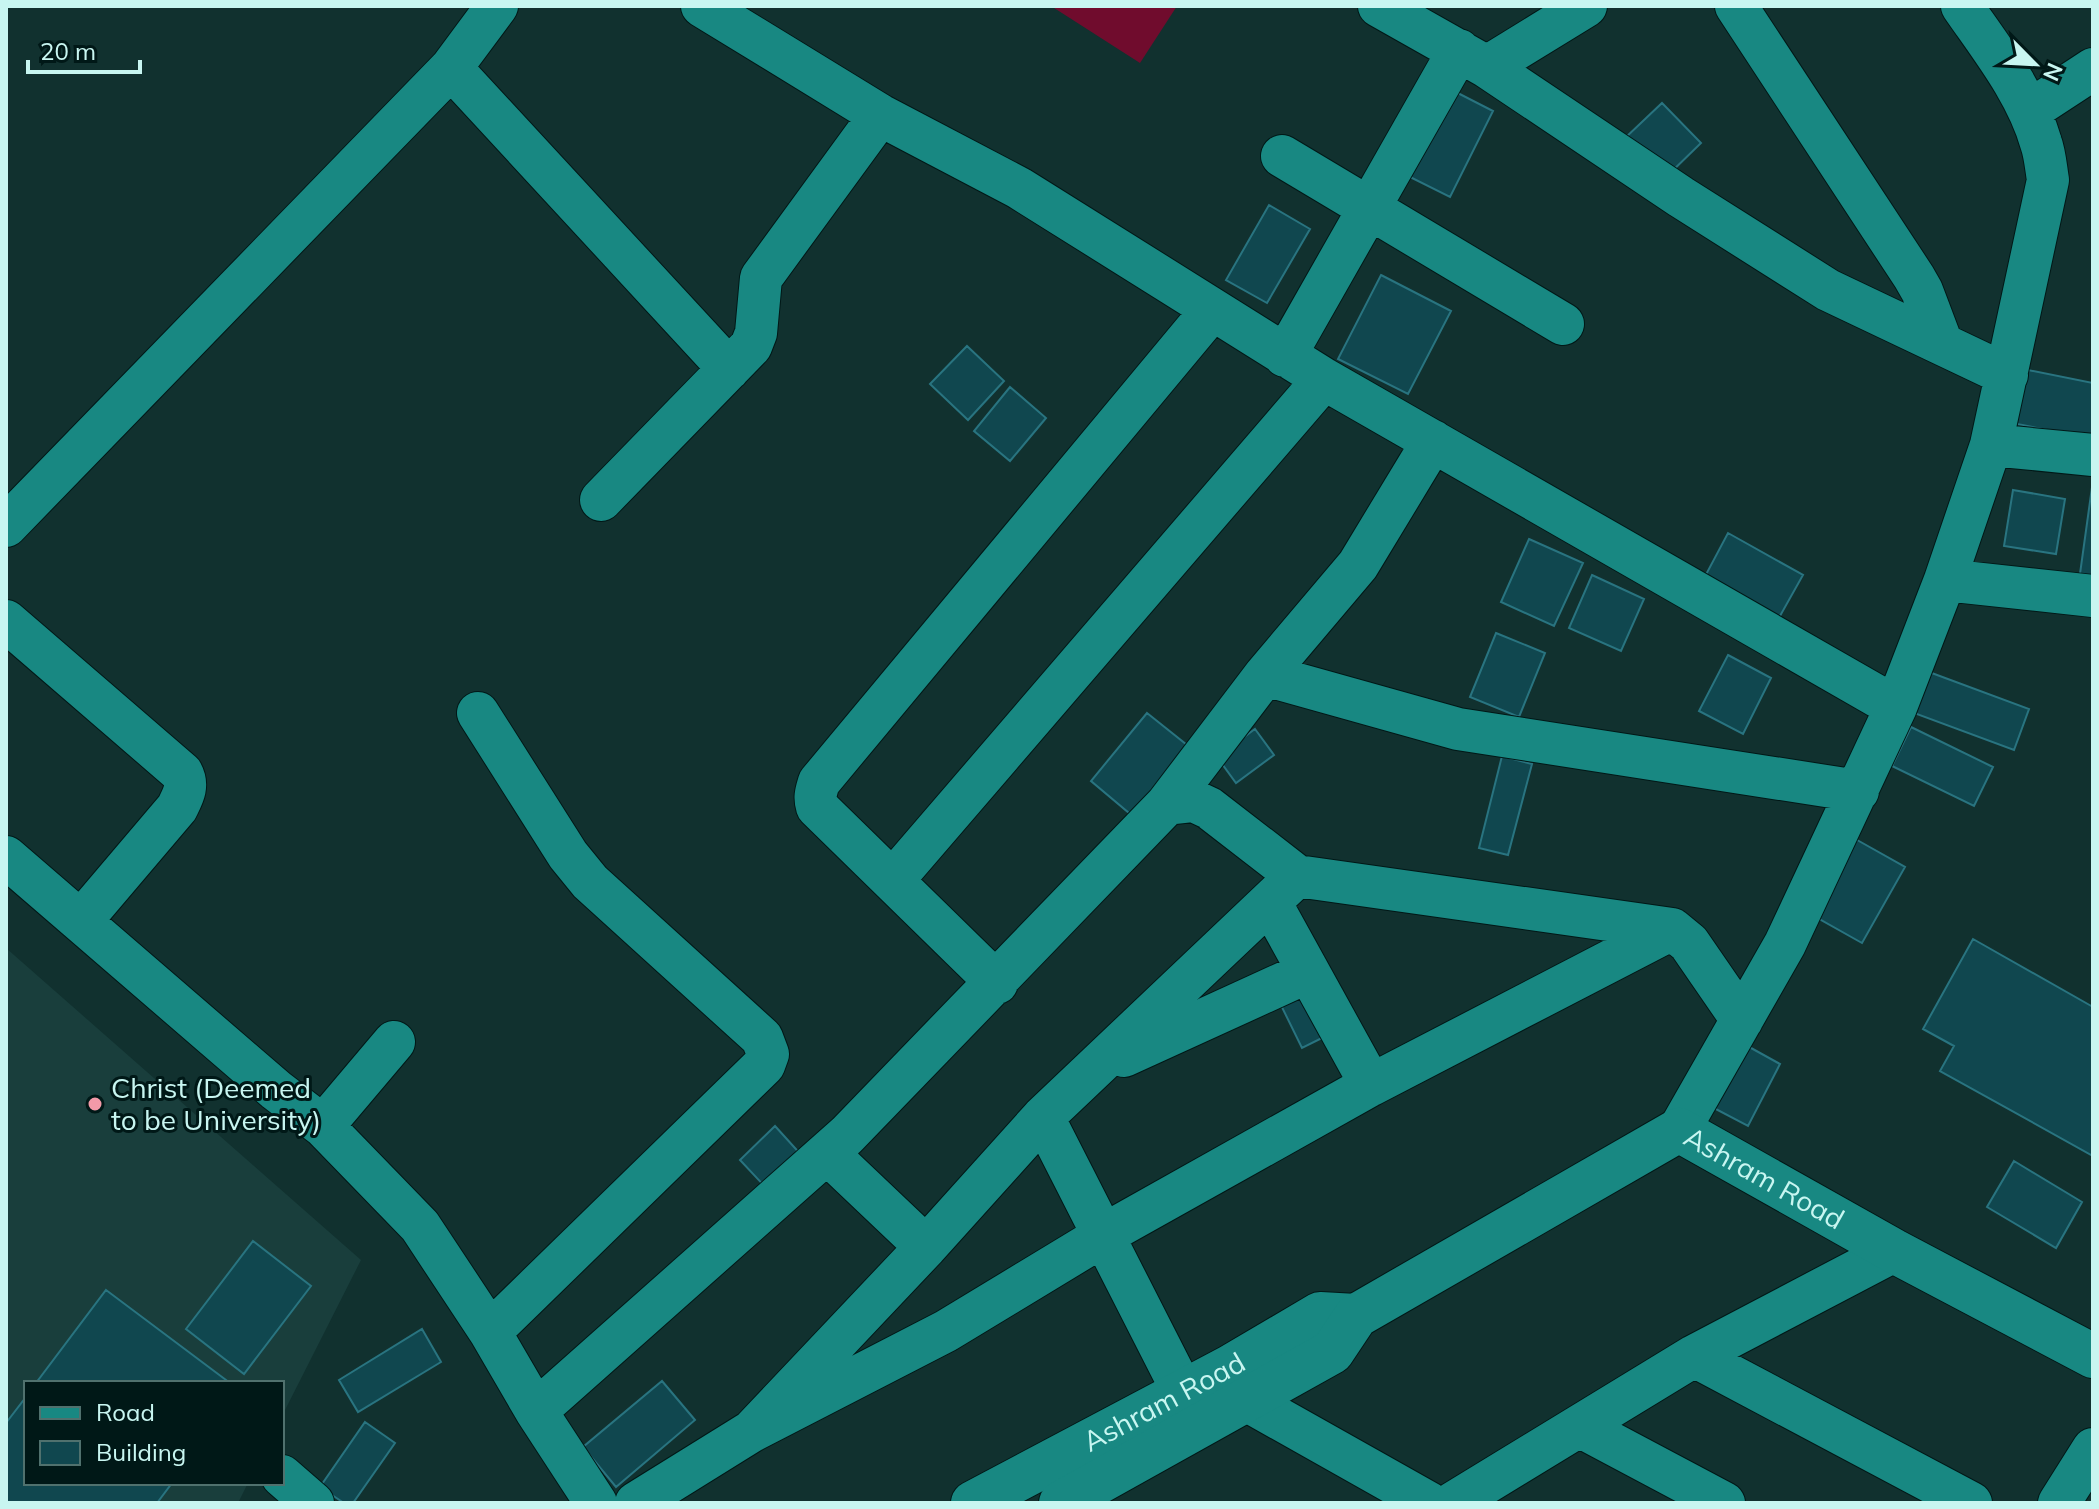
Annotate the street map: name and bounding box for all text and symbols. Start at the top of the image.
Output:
scale bar [28,24,140,74]
north arrow [1995,24,2075,104]
text: 20 m [40,36,96,66]
text: N [2037,59,2069,85]
place label: Christ (Deemed to be University) [111,1070,321,1137]
marker: Christ (Deemed to be University) [86,1095,104,1113]
street label: Ashram Road [1678,1119,1851,1236]
street label: Ashram Road [1077,1344,1251,1459]
legend [24,1381,284,1485]
text: Road [96,1397,155,1427]
text: Building [96,1437,186,1467]

